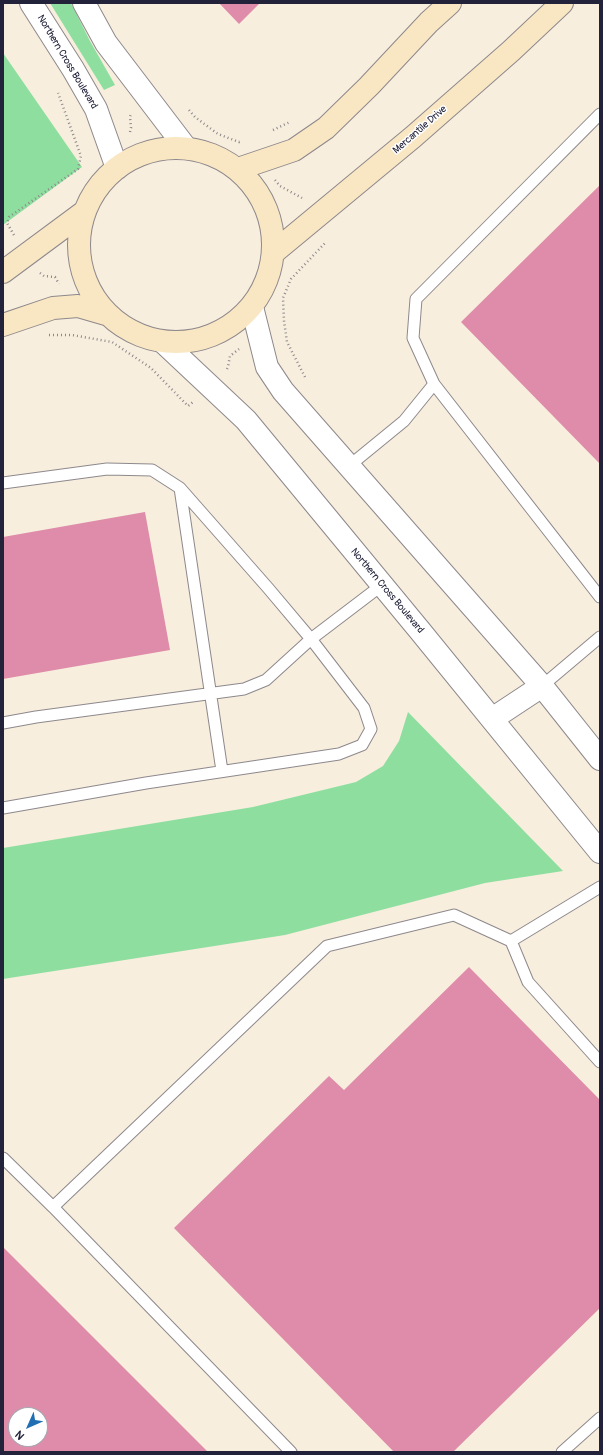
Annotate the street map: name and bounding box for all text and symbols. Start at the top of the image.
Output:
street label: Northern Cross Boulevard [34,13,100,111]
street label: Mercantile Drive [391,103,449,157]
street label: Northern Cross Boulevard [348,546,426,636]
north arrow [8,1407,48,1447]
text: N [13,1428,27,1442]

